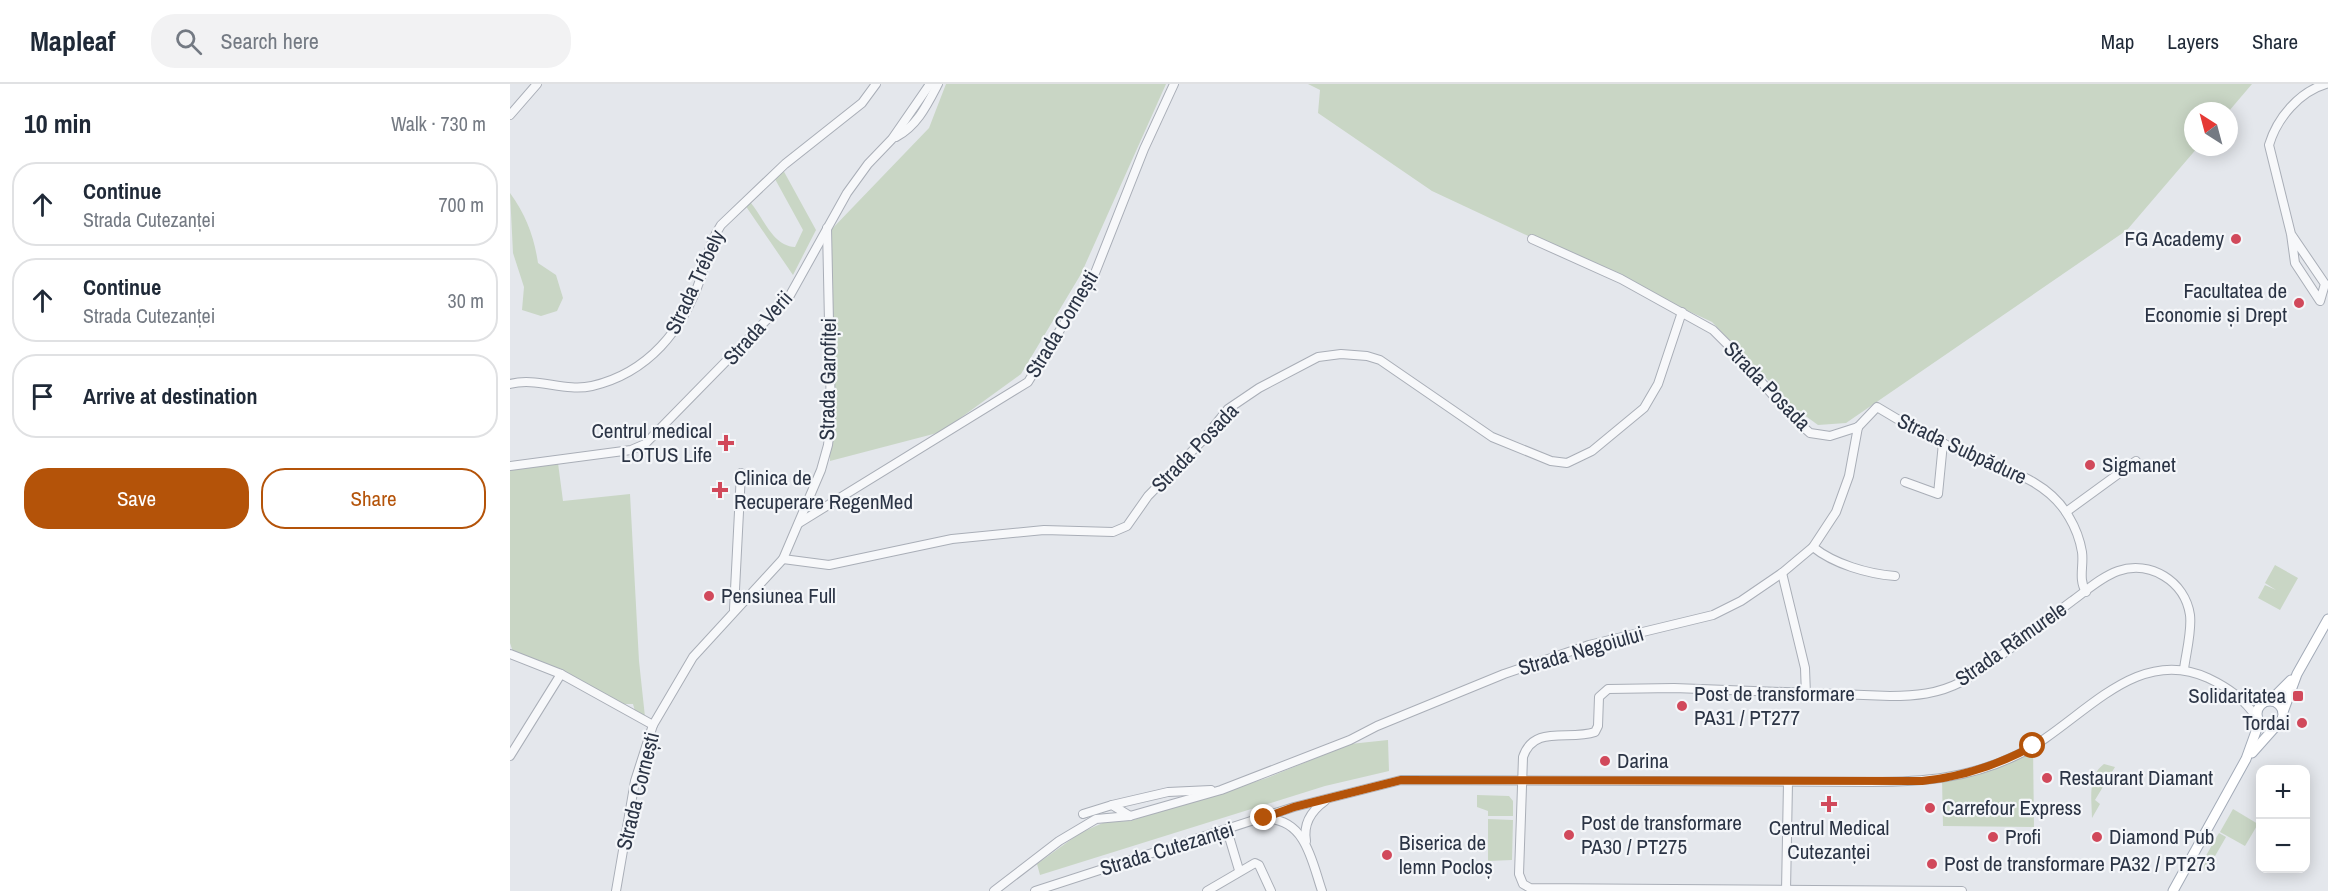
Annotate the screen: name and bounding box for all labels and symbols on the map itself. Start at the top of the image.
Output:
north arrow [2184,102,2238,156]
place label: FG Academy [2124,224,2224,253]
street label: Strada Trébely [658,225,732,339]
marker: FG Academy [2229,232,2243,246]
street label: Strada Cornești [1018,265,1105,383]
place label: Facultatea de Economie și Drept [2144,276,2287,329]
street label: Strada Verii [716,284,799,371]
marker: Facultatea de Economie și Drept [2292,296,2306,310]
street label: Strada Garofiței [812,317,843,441]
street label: Strada Posada [1717,335,1818,437]
street label: Strada Posada [1145,396,1245,499]
street label: Strada Subpădure [1893,406,2032,491]
place label: Centrul medical LOTUS Life [591,416,712,469]
marker: Centrul medical LOTUS Life [717,434,735,452]
place label: Sigmanet [2102,450,2176,479]
marker: Sigmanet [2083,458,2097,472]
place label: Clinica de Recuperare RegenMed [734,463,913,516]
marker: Clinica de Recuperare RegenMed [711,481,729,499]
place label: Pensiunea Full [721,581,836,610]
marker: Pensiunea Full [702,589,716,603]
street label: Strada Rămurele [1949,594,2072,693]
street label: Strada Negoiului [1515,619,1647,682]
place label: Post de transformare PA31 / PT277 [1694,679,1855,732]
place label: Solidaritatea [2188,681,2286,710]
marker: Solidaritatea [2291,689,2305,703]
marker: Post de transformare PA31 / PT277 [1675,699,1689,713]
place label: Tordai [2242,708,2290,737]
marker: Tordai [2295,716,2309,730]
street label: Strada Cornești [609,729,666,853]
route start [2019,732,2045,758]
place label: Darina [1617,746,1669,775]
marker: Darina [1598,754,1612,768]
place label: Restaurant Diamant [2059,763,2213,792]
marker: Restaurant Diamant [2040,771,2054,785]
place label: Carrefour Express [1942,793,2082,822]
marker: Centrul Medical Cutezanței [1820,795,1838,813]
marker: Carrefour Express [1923,801,1937,815]
route end [1250,804,1276,830]
place label: Post de transformare PA30 / PT275 [1581,808,1742,861]
place label: Centrul Medical Cutezanței [1769,813,1889,866]
street label: Strada Cutezanței [1096,814,1237,883]
place label: Profi [2005,822,2041,851]
place label: Diamond Pub [2109,822,2214,851]
place label: Biserica de lemn Pocloș [1399,828,1493,881]
marker: Post de transformare PA30 / PT275 [1562,828,1576,842]
marker: Profi [1986,830,2000,844]
marker: Diamond Pub [2090,830,2104,844]
marker: Biserica de lemn Pocloș [1380,848,1394,862]
place label: Post de transformare PA32 / PT273 [1944,849,2216,878]
marker: Post de transformare PA32 / PT273 [1925,857,1939,871]

